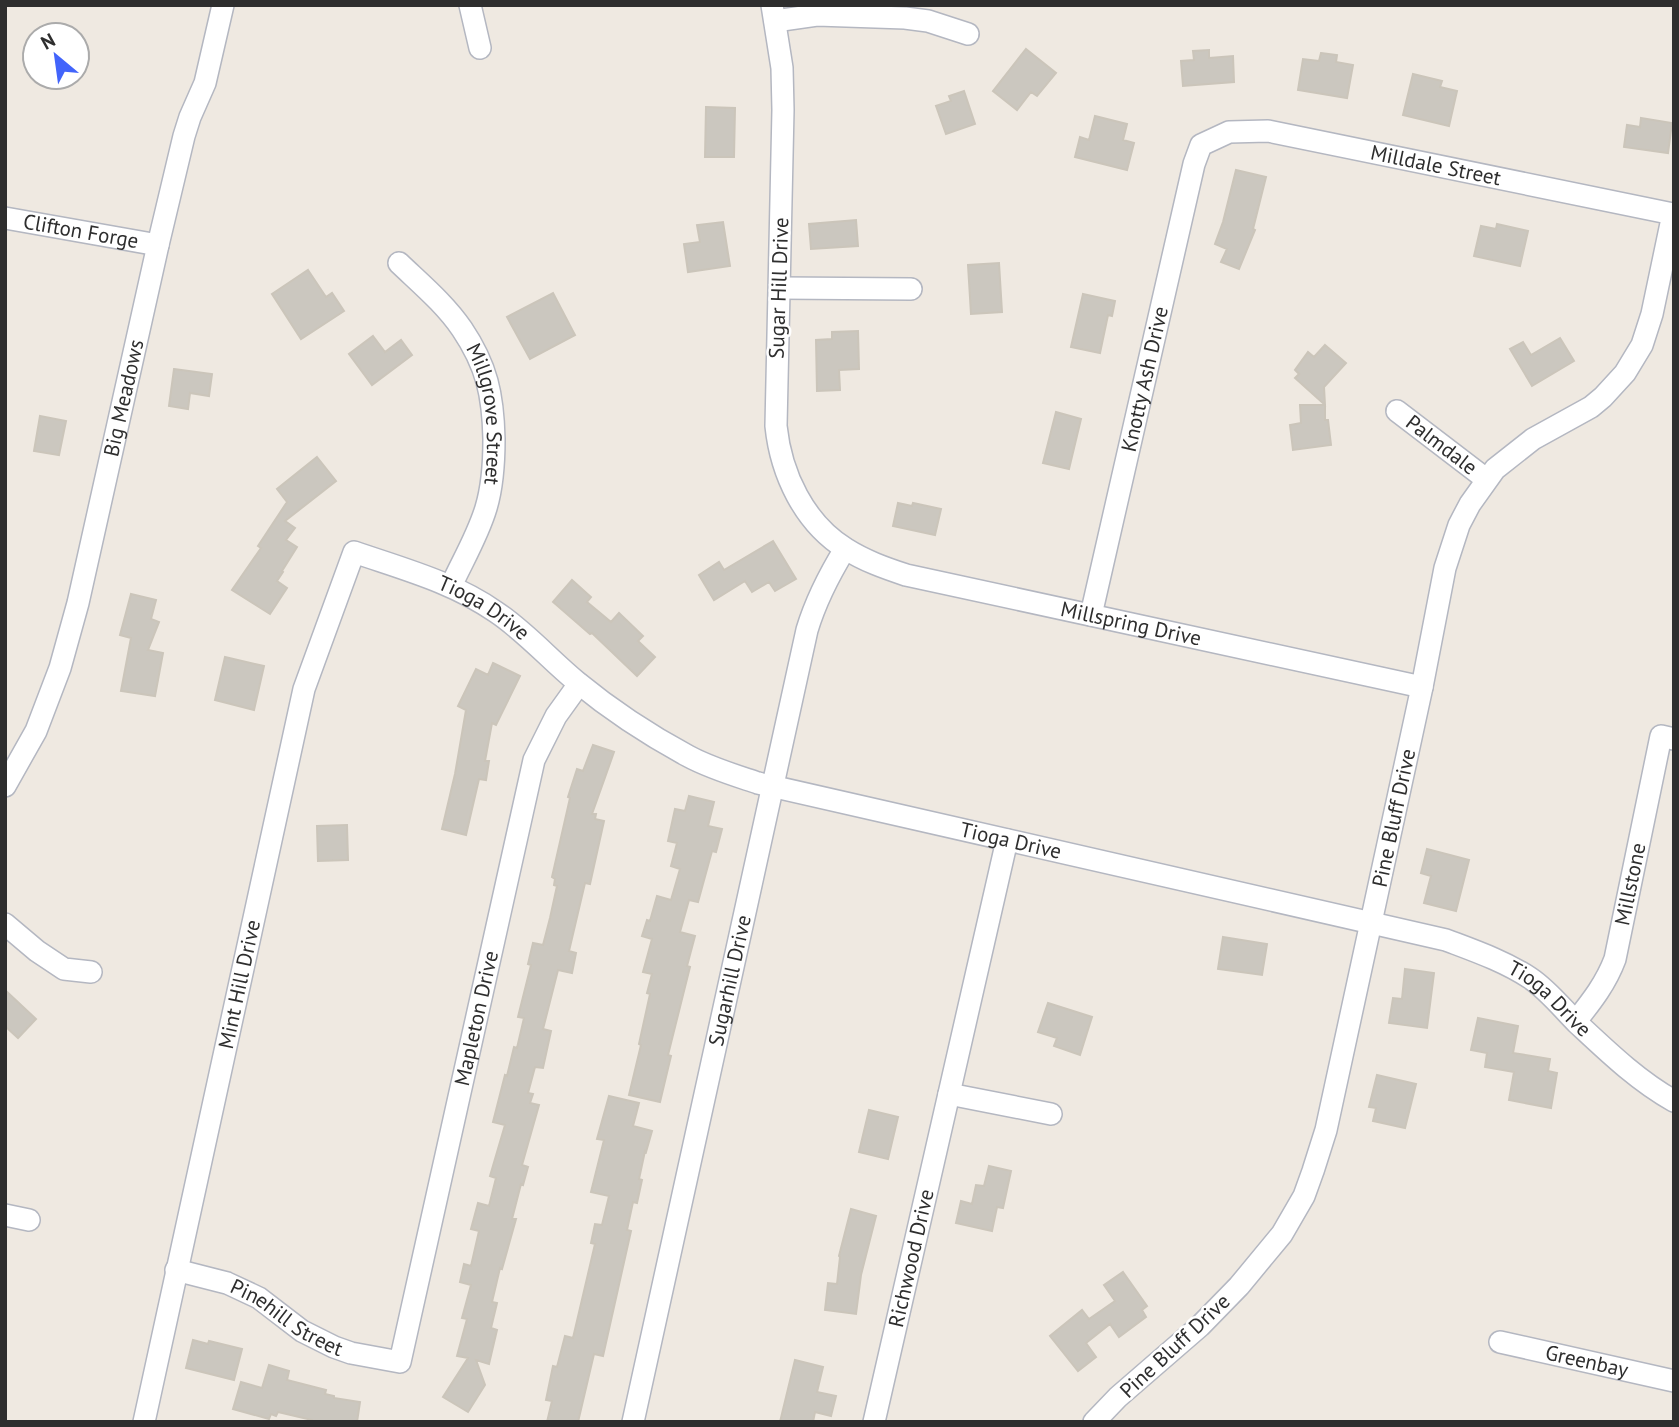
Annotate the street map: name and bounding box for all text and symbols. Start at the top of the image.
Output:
north arrow [21,21,91,91]
text: N [36,28,59,55]
street label: Milldale Street [1368,138,1503,191]
street label: Clifton Forge [21,207,141,254]
street label: Sugar Hill Drive [763,217,794,359]
street label: Knotty Ash Drive [1115,304,1174,454]
street label: Big Meadows [97,337,149,459]
street label: Millgrove Street [460,339,508,487]
street label: Palmdale [1401,409,1483,481]
street label: Tioga Drive [434,569,536,646]
street label: Millspring Drive [1058,595,1204,652]
street label: Pine Bluff Drive [1366,746,1421,890]
street label: Tioga Drive [958,816,1064,865]
street label: Millstone [1608,840,1652,928]
street label: Sugarhill Drive [702,912,757,1048]
street label: Mint Hill Drive [212,917,266,1051]
street label: Mapleton Drive [448,948,504,1088]
street label: Tioga Drive [1504,954,1597,1042]
street label: Richwood Drive [882,1186,940,1330]
street label: Pinehill Street [226,1273,346,1362]
street label: Pine Bluff Drive [1114,1288,1235,1404]
street label: Greenbay [1543,1339,1631,1383]

